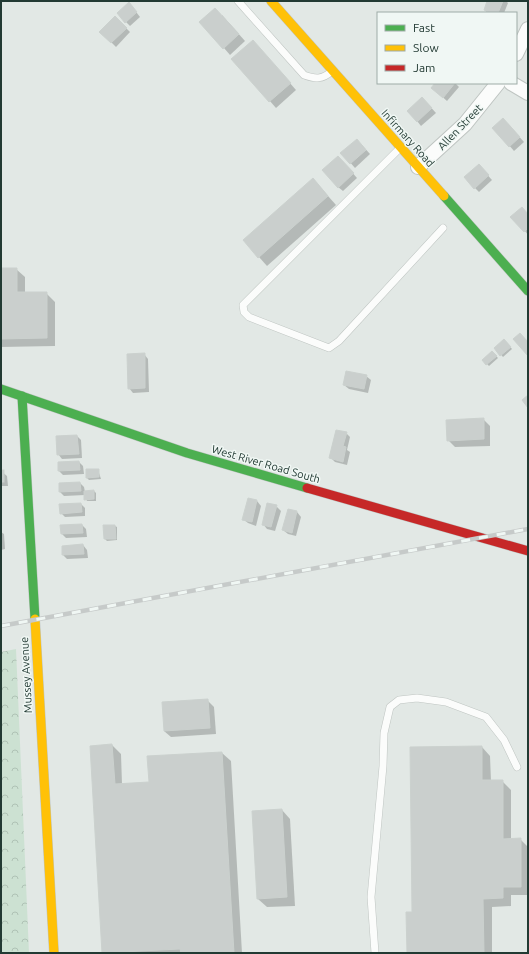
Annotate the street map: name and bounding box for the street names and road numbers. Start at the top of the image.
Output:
street label: Allen Street [435,101,485,152]
street label: Infirmary Road [379,107,437,169]
street label: West River Road South [210,443,322,485]
street label: Mussey Avenue [18,637,34,713]

